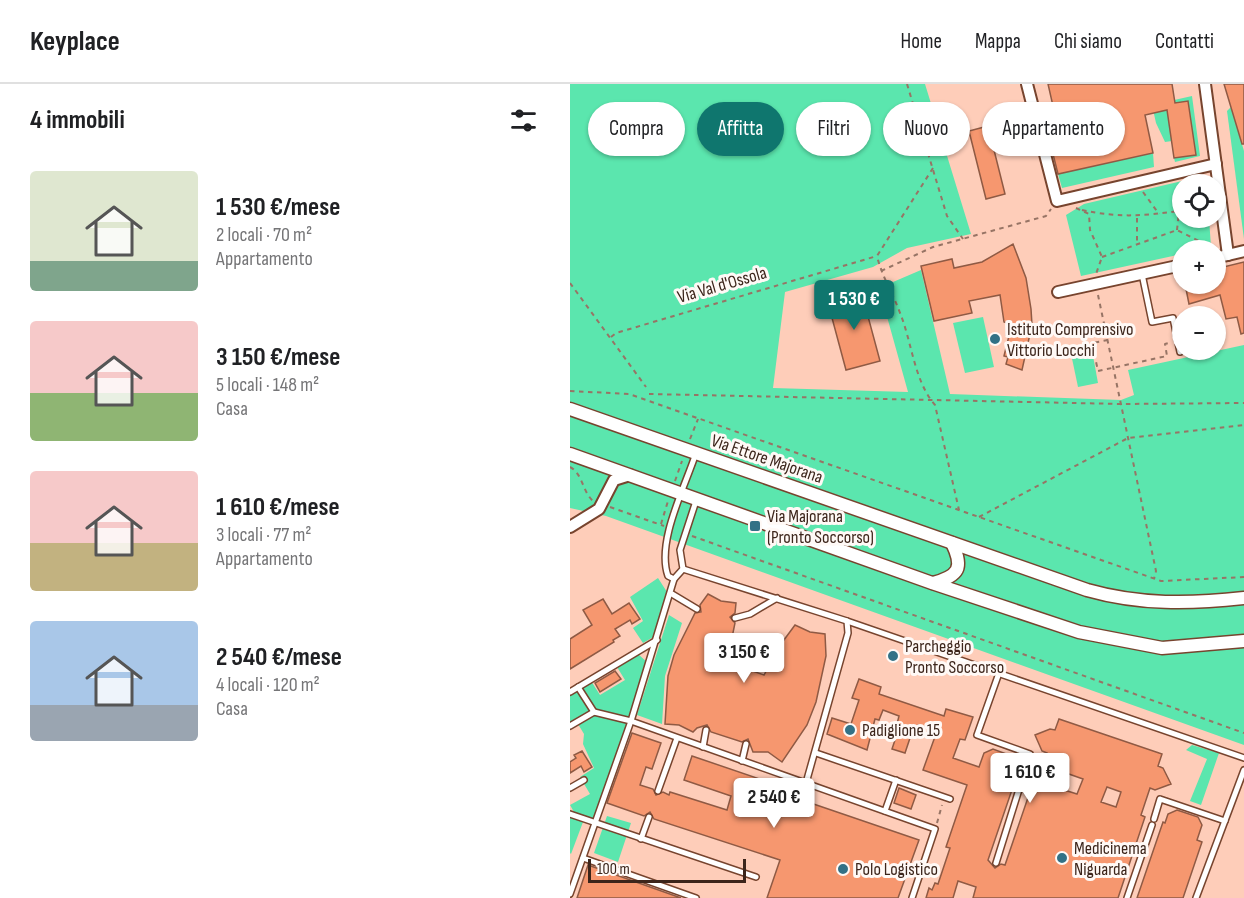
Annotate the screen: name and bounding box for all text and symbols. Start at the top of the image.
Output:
text: Keyplace [30,25,120,58]
text: Home [901,29,942,54]
text: Mappa [975,29,1021,54]
text: Chi siamo [1054,29,1122,54]
text: Contatti [1155,29,1214,54]
chip: Compra [588,102,685,156]
chip: Affitta [697,102,784,156]
chip: Filtri [796,102,871,156]
chip: Nuovo [883,102,970,156]
chip: Appartamento [982,102,1125,156]
icon: filters [507,104,540,137]
text: 4 immobili [30,105,125,136]
map controls [1172,174,1226,360]
button: locate [1172,174,1226,228]
text: 1 530 €/mese [216,192,340,223]
icon: home [78,195,150,267]
text: 2 locali · 70 m² [216,223,312,247]
button: + [1172,240,1226,294]
text: Appartamento [216,247,313,271]
street label: Via Val d'Ossola [675,262,769,308]
pin: 1 530 € [799,280,909,331]
text: 1 530 € [828,287,880,311]
button: − [1172,306,1226,360]
place label: Istituto Comprensivo Vittorio Locchi [1007,319,1134,361]
marker: Istituto Comprensivo Vittorio Locchi [988,332,1002,346]
text: 3 150 €/mese [216,342,340,373]
icon: home [78,345,150,417]
text: 5 locali · 148 m² [216,373,319,397]
text: Casa [216,397,248,421]
street label: Via Ettore Majorana [708,430,826,488]
text: 1 610 €/mese [216,492,340,523]
icon: home [78,495,150,567]
place label: Via Majorana (Pronto Soccorso) [767,506,874,548]
marker: Via Majorana (Pronto Soccorso) [748,519,762,533]
text: 3 locali · 77 m² [216,523,312,547]
text: Appartamento [216,547,313,571]
pin: 3 150 € [689,633,799,684]
place label: Parcheggio Pronto Soccorso [905,636,1004,678]
text: 3 150 € [718,640,770,664]
text: 2 540 €/mese [216,642,342,673]
icon: home [78,645,150,717]
marker: Parcheggio Pronto Soccorso [886,649,900,663]
text: 4 locali · 120 m² [216,673,320,697]
text: Casa [216,697,248,721]
place label: Padiglione 15 [862,720,940,741]
marker: Padiglione 15 [843,723,857,737]
pin: 1 610 € [975,753,1085,804]
text: 1 610 € [1004,760,1056,784]
pin: 2 540 € [719,778,829,829]
text: 2 540 € [748,785,800,809]
place label: Medicinema Niguarda [1074,838,1147,880]
marker: Medicinema Niguarda [1055,851,1069,865]
scale bar [588,856,746,884]
place label: Polo Logistico [855,859,938,880]
text: 100 m [597,860,630,879]
marker: Polo Logistico [836,862,850,876]

